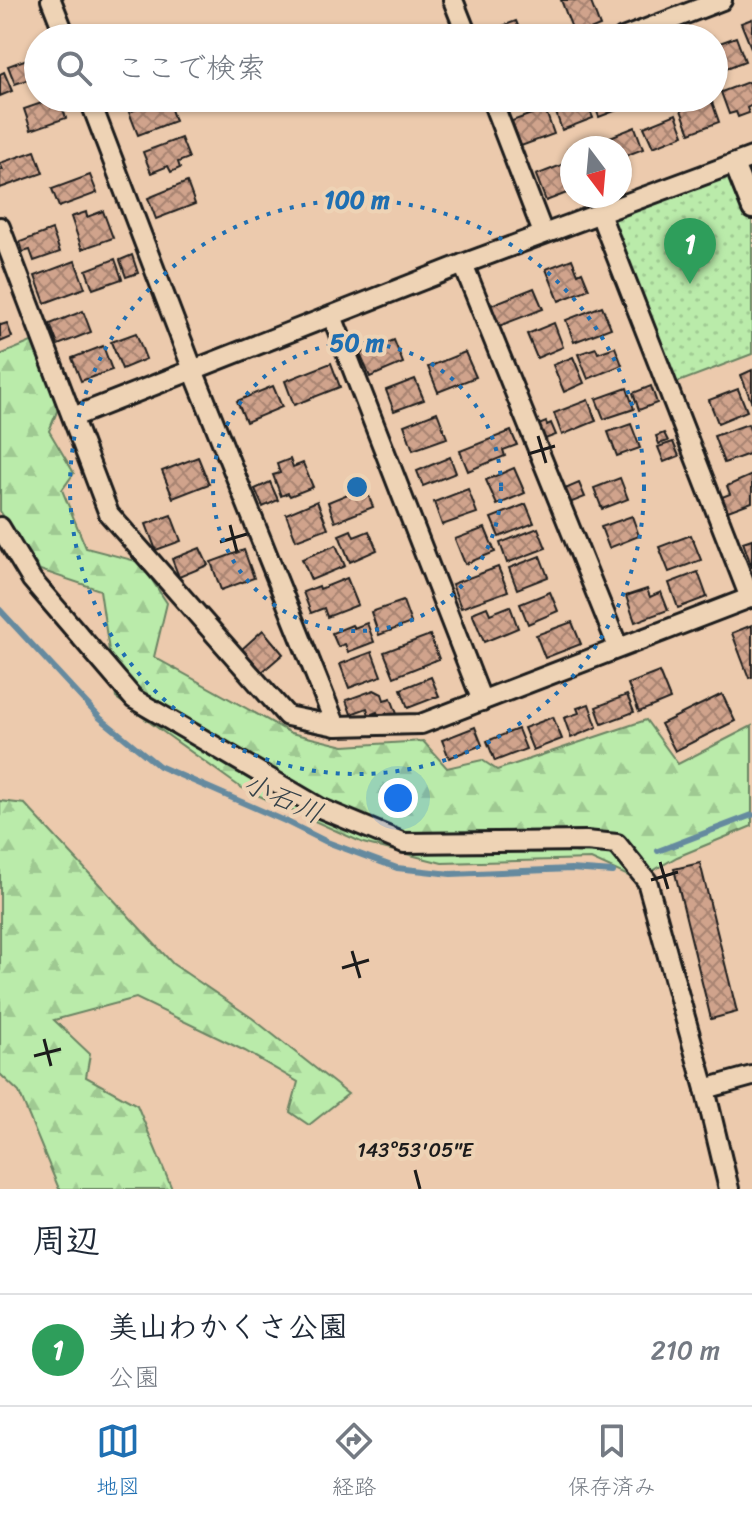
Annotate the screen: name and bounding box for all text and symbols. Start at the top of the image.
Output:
search box [24,24,728,112]
text: ここで検索 [116,41,266,95]
icon: search [52,46,96,90]
north arrow [560,136,632,208]
text: 100 m [324,179,390,221]
pin: 1 [664,218,716,284]
text: 50 m [330,322,385,364]
centre of rings [343,473,371,501]
water label: 小石川 [235,759,331,837]
your location [378,778,418,818]
text: 143°53'05"E [357,1133,475,1168]
text: 周辺 [32,1211,100,1271]
text: 美山わかくさ公園 [108,1300,348,1354]
text: 1 [52,1327,64,1373]
text: 210 m [651,1327,720,1373]
text: 公園 [108,1354,160,1400]
tab: 地図 [96,1419,140,1506]
tab: 経路 [332,1419,376,1506]
tab: 保存済み [568,1419,656,1506]

